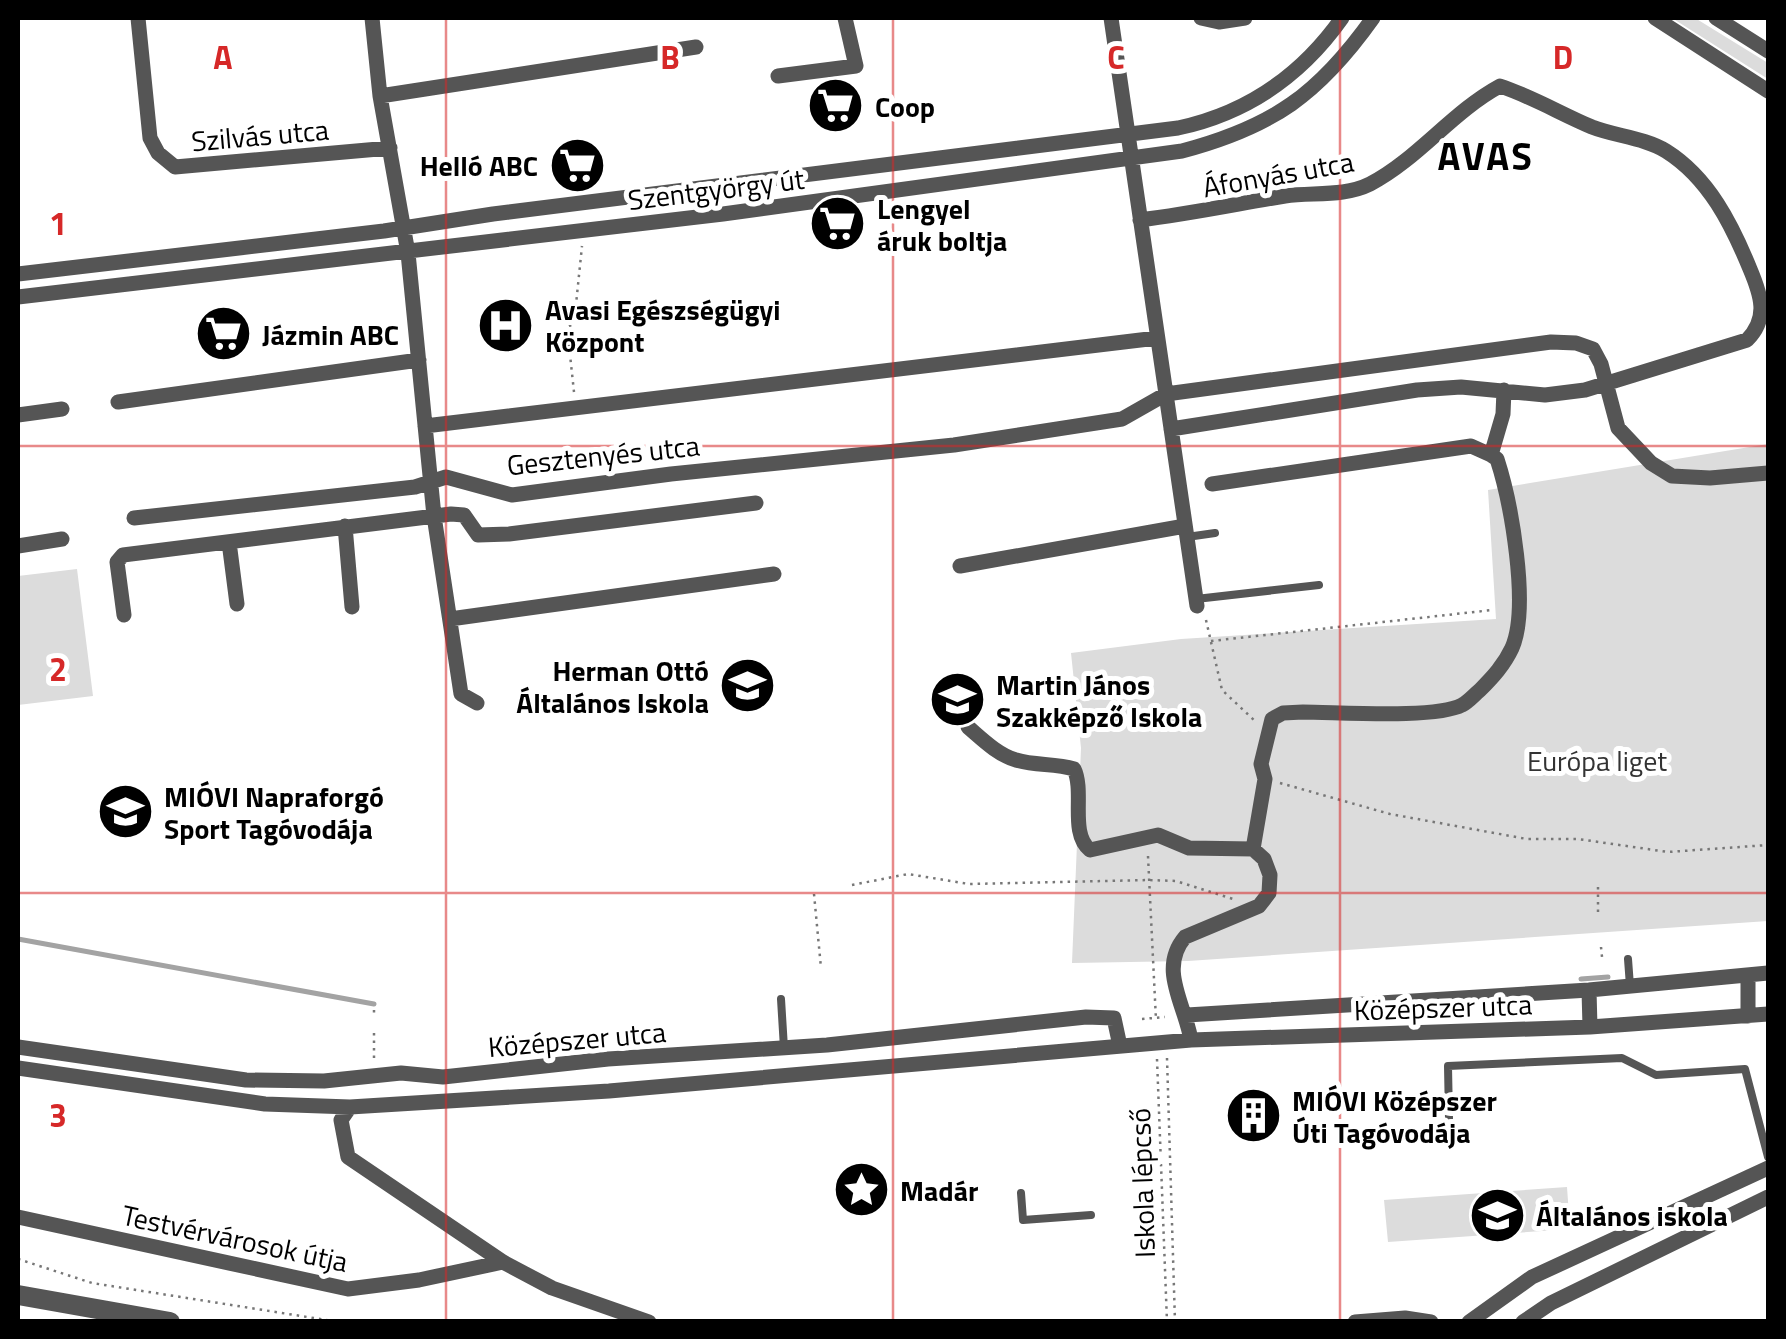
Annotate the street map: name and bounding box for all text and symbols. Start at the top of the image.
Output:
text: A [213,33,233,81]
text: B [660,33,680,81]
text: C [1107,33,1125,81]
text: D [1553,33,1573,81]
supermarket icon: Coop [806,76,866,136]
place label: Coop [875,85,935,128]
street label: Szilvás utca [189,108,331,162]
district label: AVAS [1437,127,1535,185]
supermarket icon: Helló ABC [547,135,607,195]
street label: Áfonyás utca [1199,140,1357,208]
place label: Helló ABC [420,144,538,187]
street label: Szentgyörgy út [625,157,807,221]
place label: Lengyel áruk boltja [877,187,1007,262]
supermarket icon: Lengyel áruk boltja [808,194,868,254]
text: 1 [49,199,67,247]
place label: Avasi Egészségügyi Központ [545,288,781,363]
hospital icon: Avasi Egészségügyi Központ [476,295,536,355]
supermarket icon: Jázmin ABC [193,304,253,364]
place label: Jázmin ABC [262,313,399,356]
street label: Gesztenyés utca [505,424,701,486]
text: 2 [49,645,67,693]
place label: Herman Ottó Általános Iskola [516,649,709,724]
school or university icon: Herman Ottó Általános Iskola [718,656,778,716]
place label: Martin János Szakképző Iskola [996,663,1202,738]
school or university icon: Martin János Szakképző Iskola [927,670,987,730]
park label: Európa liget [1527,739,1667,782]
place label: MIÓVI Napraforgó Sport Tagóvodája [164,775,384,850]
school or university icon: MIÓVI Napraforgó Sport Tagóvodája [95,782,155,842]
street label: Középszer utca [1353,982,1533,1032]
street label: Középszer utca [486,1010,668,1068]
place label: MIÓVI Középszer Úti Tagóvodája [1292,1079,1497,1154]
building icon: MIÓVI Középszer Úti Tagóvodája [1223,1086,1283,1146]
text: 3 [49,1091,67,1139]
street label: Iskola lépcső [1118,1107,1166,1259]
place icon: Madár [831,1160,891,1220]
place label: Madár [900,1169,978,1212]
school or university icon: Általános iskola [1467,1185,1527,1245]
street label: Testvérvárosok útja [118,1193,352,1283]
place label: Általános iskola [1536,1194,1728,1237]

